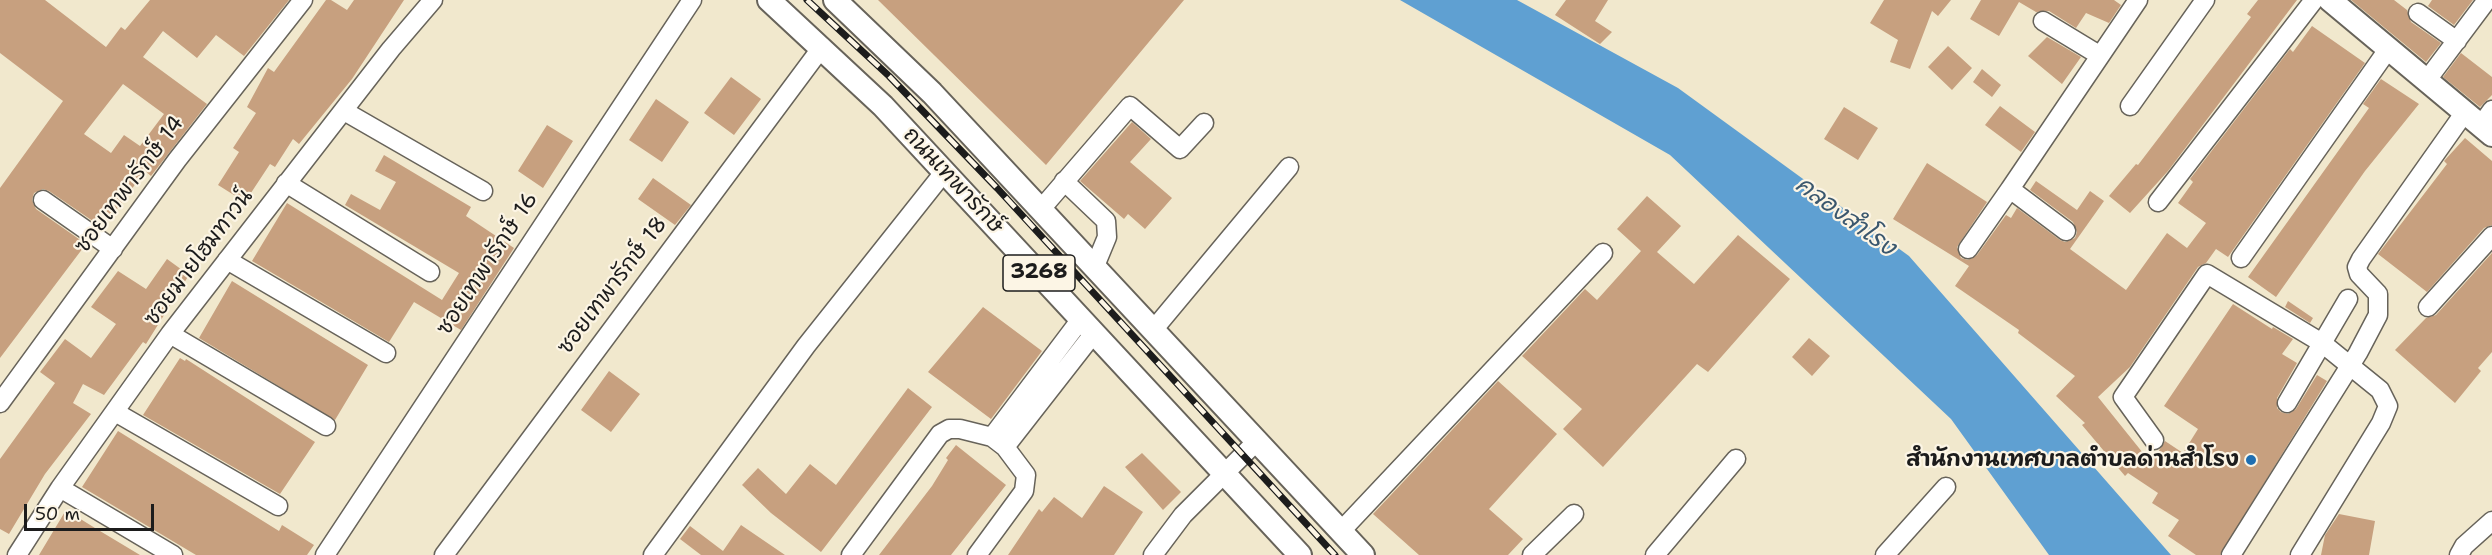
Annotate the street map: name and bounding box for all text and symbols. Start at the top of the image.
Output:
street label: ซอยเทพารักษ์ 14 [70,111,190,259]
street label: ถนนเทพารักษ์ [897,122,1009,240]
water label: คลองสำโรง [1789,171,1901,263]
street label: ซอยมายโฮมทาวน์ [139,184,259,332]
street label: ซอยเทพารักษ์ 16 [432,188,544,340]
street label: ซอยเทพารักษ์ 18 [553,212,673,360]
road number: 3268 [1003,255,1075,291]
place label: สำนักงานเทศบาลตำบลด่านสำโรง [1906,447,2239,473]
marker: สำนักงานเทศบาลตำบลด่านสำโรง [2244,453,2258,467]
scale bar [27,492,158,530]
text: 50 m [35,502,80,526]

